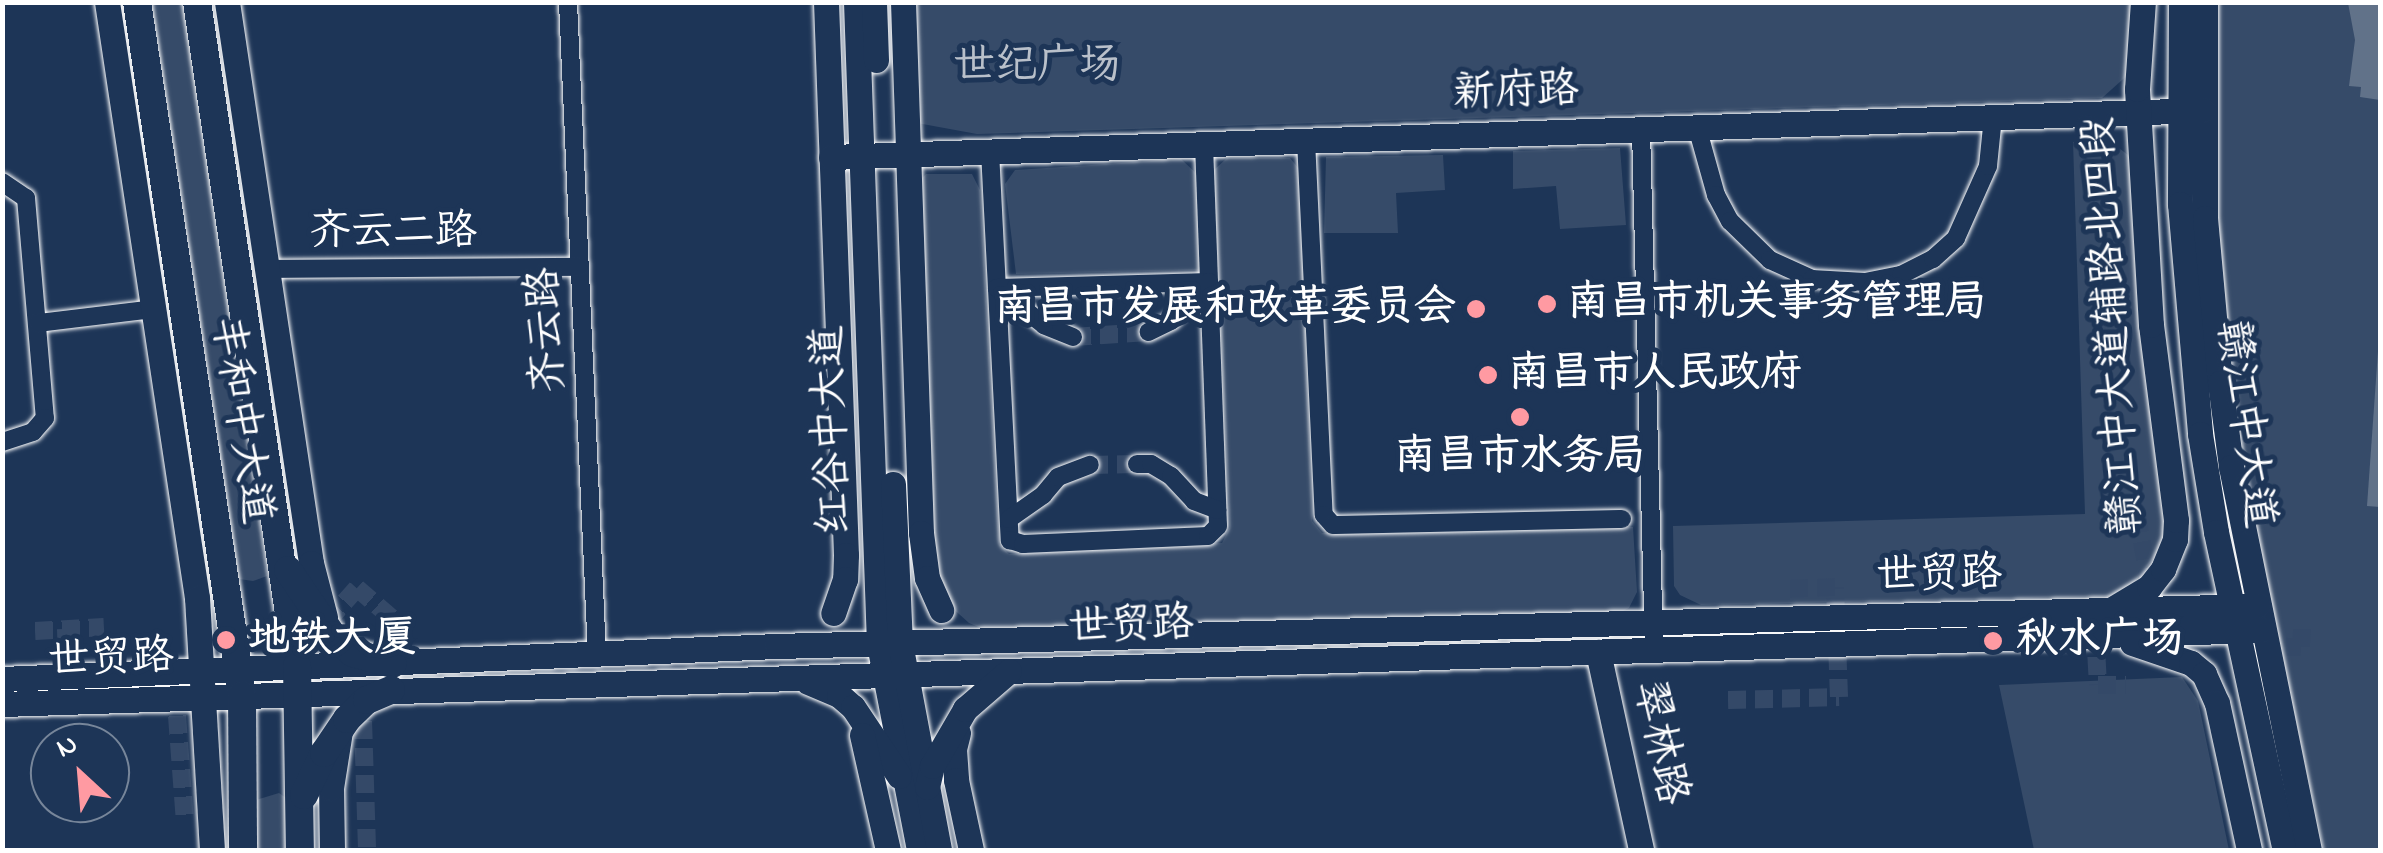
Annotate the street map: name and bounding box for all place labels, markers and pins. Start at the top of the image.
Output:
place label: 南昌市机关事务管理局 [1567,279,1987,329]
place label: 南昌市发展和改革委员会 [994,284,1456,334]
marker: 南昌市机关事务管理局 [1536,293,1558,315]
marker: 南昌市发展和改革委员会 [1465,298,1487,320]
place label: 南昌市人民政府 [1508,350,1802,400]
marker: 南昌市人民政府 [1477,364,1499,386]
marker: 南昌市水务局 [1509,406,1531,428]
place label: 南昌市水务局 [1394,433,1646,483]
place label: 地铁大厦 [248,615,416,665]
place label: 秋水广场 [2016,616,2184,666]
marker: 地铁大厦 [213,627,239,653]
marker: 秋水广场 [1980,628,2006,654]

